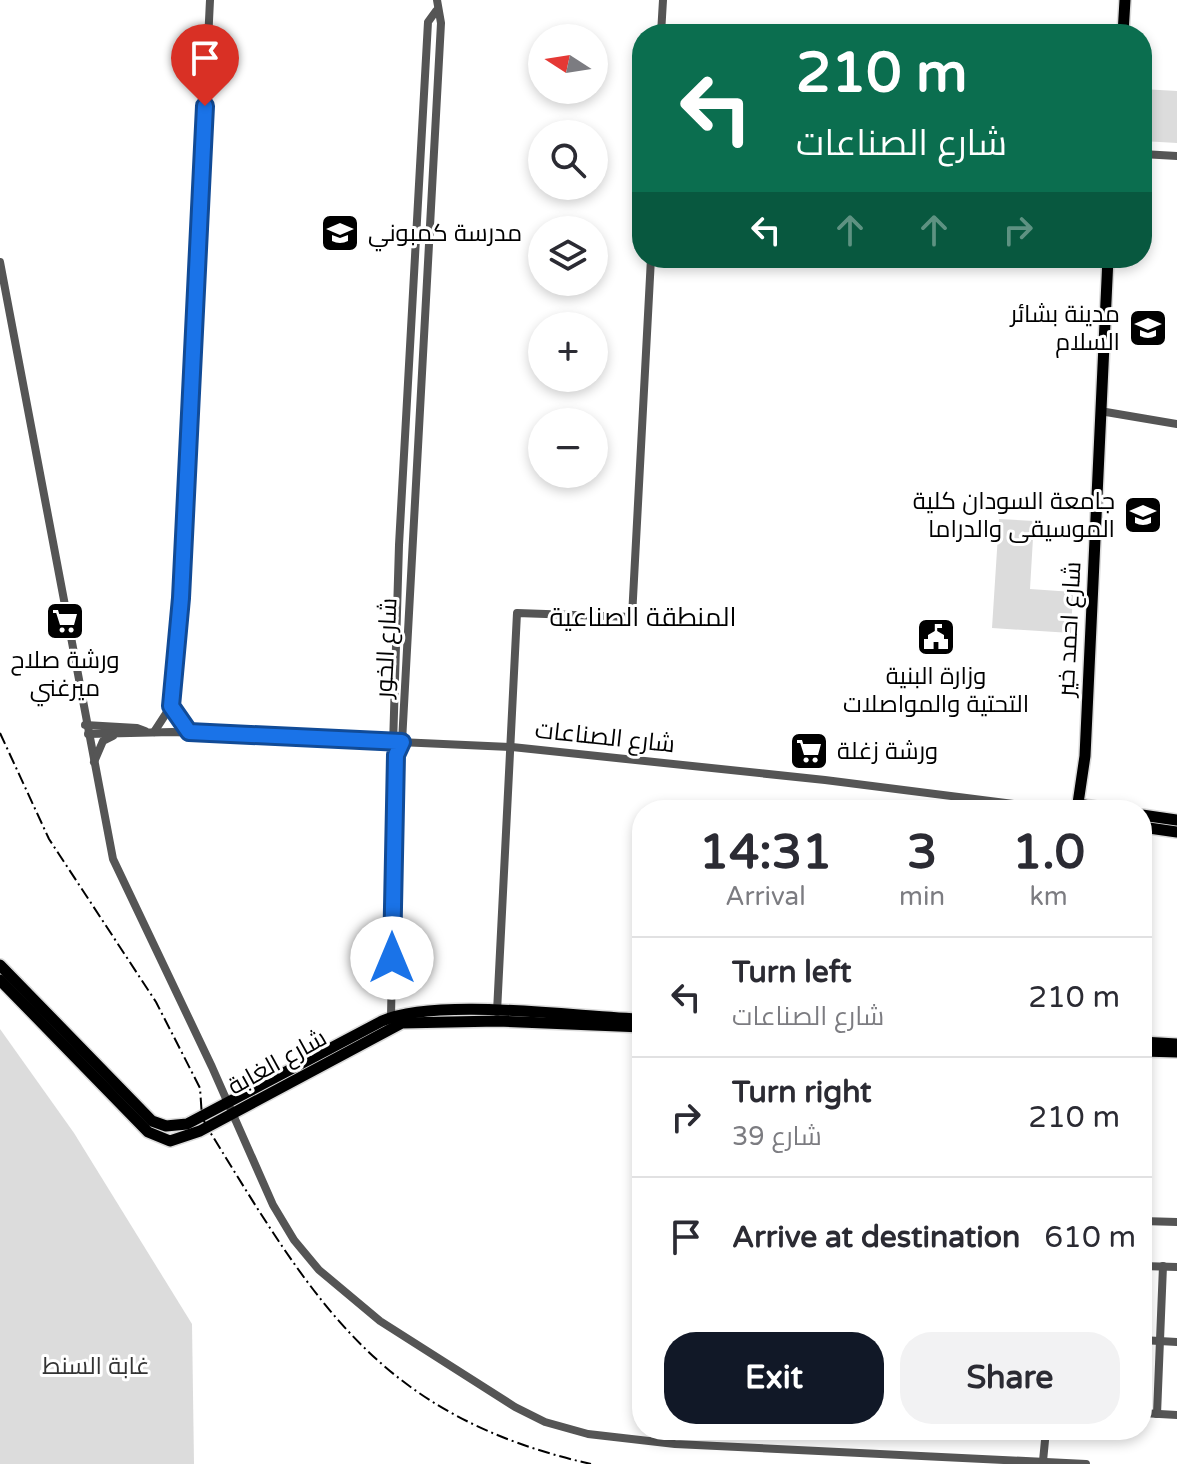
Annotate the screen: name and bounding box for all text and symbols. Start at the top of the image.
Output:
pin [171,24,239,106]
north arrow [528,24,608,104]
map controls [528,24,608,488]
icon: arrive [183,36,227,80]
text: 210 m [796,40,967,107]
icon: left [664,56,768,160]
button: search [528,120,608,200]
text: شارع الصناعات [796,122,1007,165]
icon: left [744,208,788,252]
icon: ahead [828,208,872,252]
icon: ahead [912,208,956,252]
icon: right [996,208,1040,252]
school or university icon: مدرسة كمبوني [319,212,361,254]
button: layers [528,216,608,296]
place label: مدرسة كمبوني [368,219,522,252]
place label: مدينة بشائر السلام [1008,300,1120,358]
school or university icon: مدينة بشائر السلام [1127,307,1169,349]
button: + [528,312,608,392]
button: − [528,408,608,488]
place label: جامعة السودان كلية الموسيقى والدراما [913,487,1115,544]
school or university icon: جامعة السودان كلية الموسيقى والدراما [1122,494,1164,536]
street label: شارع احمد خير [1051,561,1089,699]
street label: شارع الخور [369,597,405,701]
supermarket icon: ورشة صلاح ميرغني [44,600,86,642]
district label: المنطقة الصناعية [550,602,736,633]
public building icon: وزارة البنية التحتية والمواصلات [915,616,957,658]
place label: ورشة صلاح ميرغني [10,646,120,707]
place label: وزارة البنية التحتية والمواصلات [843,662,1029,719]
street label: شارع الصناعات [533,716,676,760]
supermarket icon: ورشة زغلة [788,730,830,772]
place label: ورشة زغلة [837,737,938,766]
text: 14:31 [699,824,832,882]
text: 3 [907,824,937,882]
text: 1.0 [1012,824,1085,882]
text: Arrival [725,881,806,912]
text: min [899,881,945,912]
text: km [1030,881,1068,912]
position arrow [350,916,434,1000]
text: Turn left [732,954,851,991]
icon: left [664,975,708,1019]
text: 210 m [1028,979,1120,1016]
text: شارع الصناعات [732,1001,884,1032]
street label: شارع الغابة [223,1023,332,1102]
text: Turn right [732,1074,872,1111]
icon: right [664,1095,708,1139]
text: 210 m [1028,1099,1120,1136]
text: شارع 39 [732,1121,822,1152]
icon: arrive [664,1215,708,1259]
text: Arrive at destination [732,1219,1020,1256]
text: 610 m [1044,1219,1136,1256]
button: Exit [664,1332,884,1424]
button: Share [900,1332,1120,1424]
park label: غابة السنط [42,1352,150,1381]

